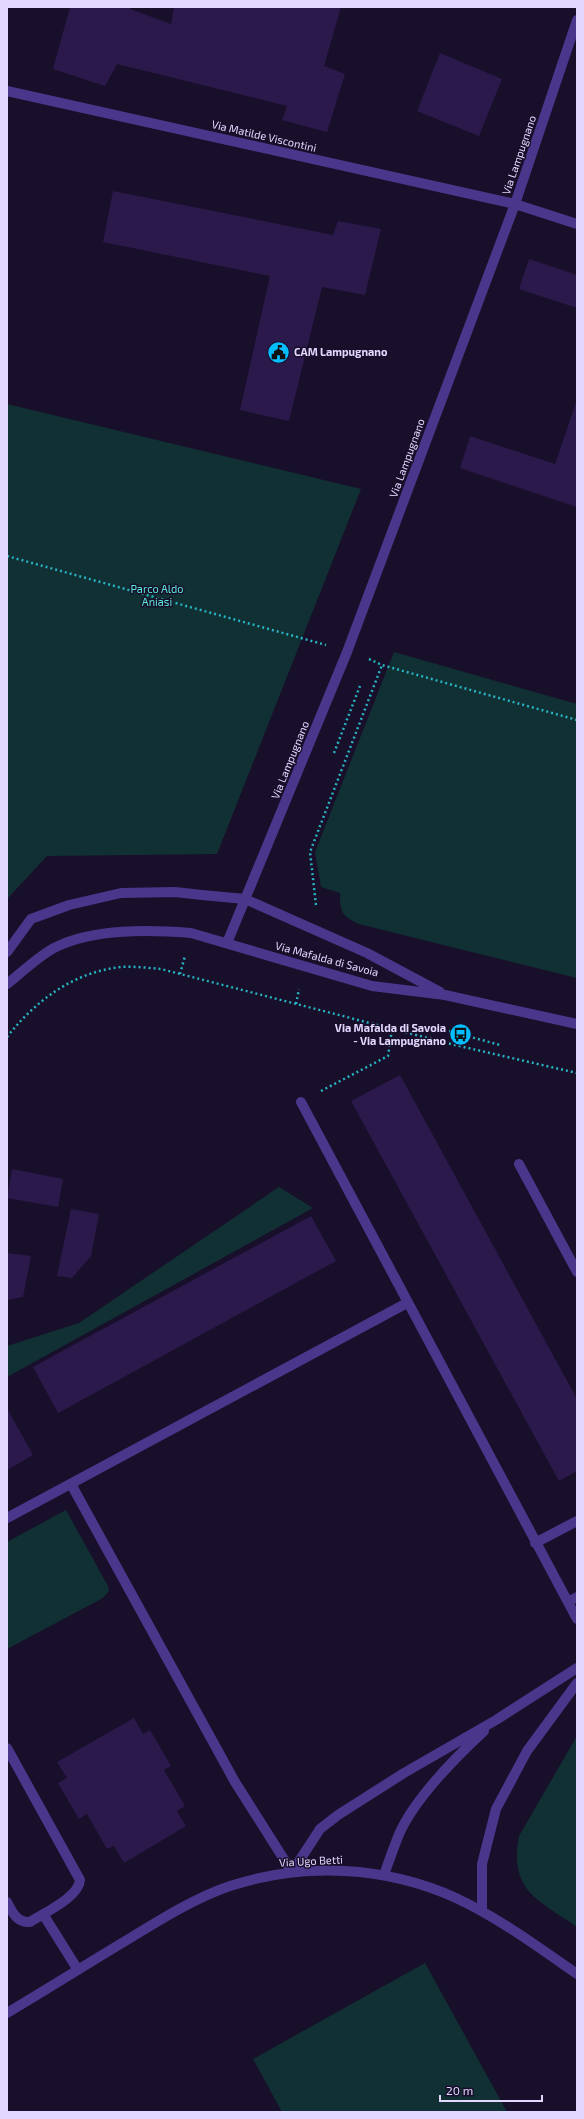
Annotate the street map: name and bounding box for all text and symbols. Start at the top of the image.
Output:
street label: Via Lampugnano [499,113,538,196]
street label: Via Matilde Viscontini [210,117,318,154]
public building icon: CAM Lampugnano [266,339,292,365]
place label: CAM Lampugnano [294,345,388,358]
street label: Via Lampugnano [386,417,427,499]
park label: Parco Aldo Aniasi [130,582,184,608]
street label: Via Lampugnano [268,719,311,801]
street label: Via Mafalda di Savoia [274,938,380,979]
place label: Via Mafalda di Savoia - Via Lampugnano [335,1021,446,1047]
bus stop icon: Via Mafalda di Savoia - Via Lampugnano [448,1021,474,1047]
street label: Via Ugo Betti [279,1852,343,1869]
scale bar [440,2077,542,2103]
text: 20 m [446,2083,473,2097]

